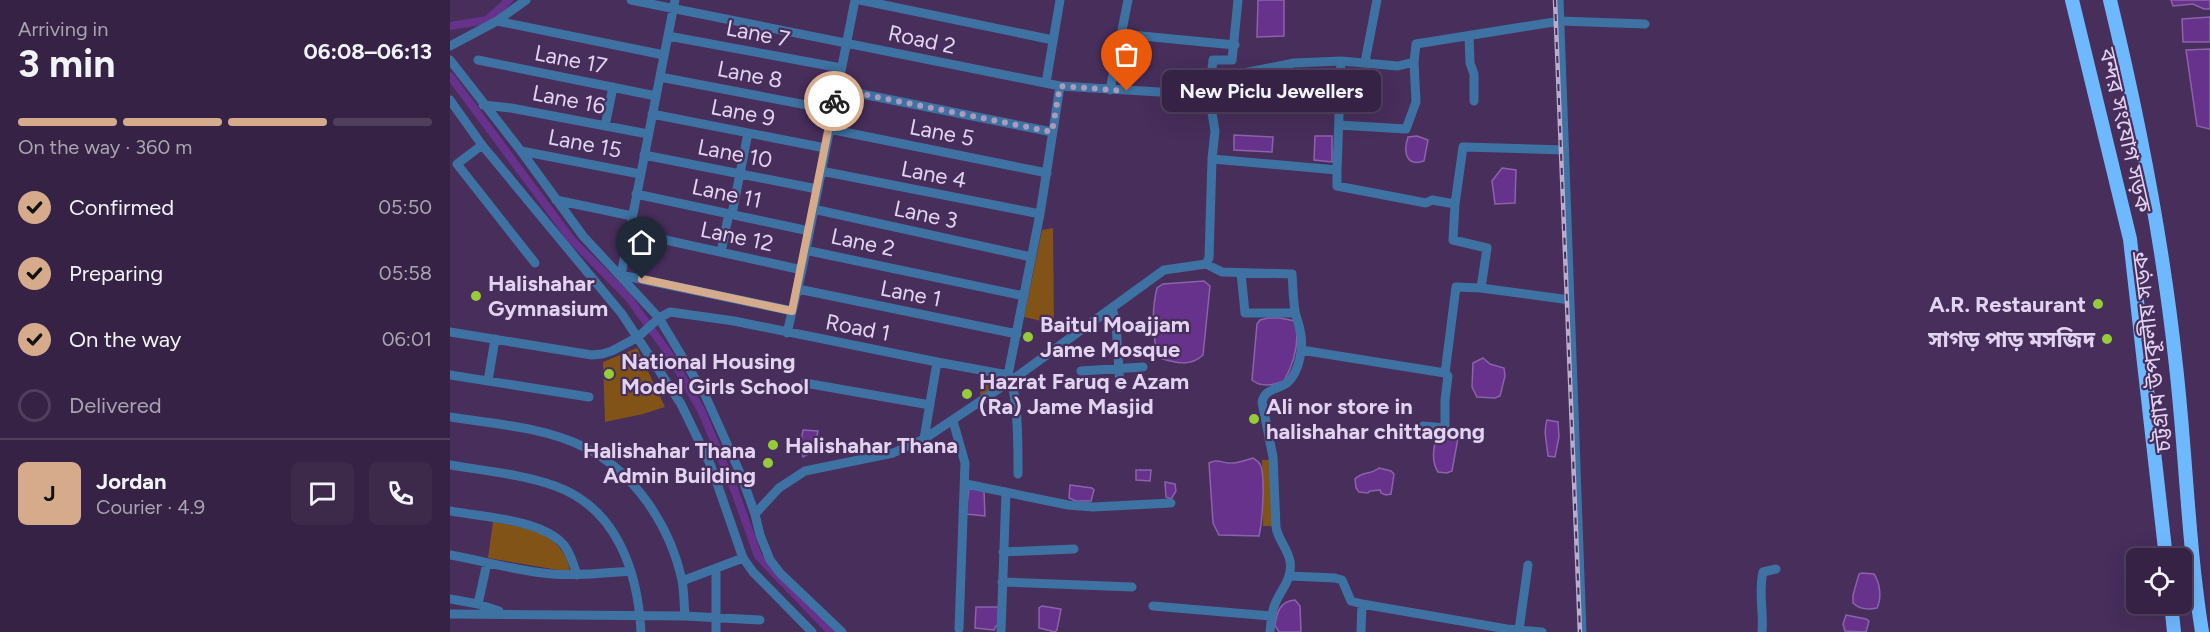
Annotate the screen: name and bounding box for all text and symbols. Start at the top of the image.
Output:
street label: Lane 7 [724,14,792,53]
text: Arriving in [18,17,108,41]
street label: Road 2 [886,19,958,60]
pin [1101,29,1152,91]
text: 06:08–06:13 [303,38,432,65]
icon: bag [1110,38,1143,71]
street label: Lane 17 [532,39,610,80]
text: 3 min [18,40,115,87]
street label: বন্দর সংযোগ সড়ক [2093,44,2158,215]
street label: Lane 8 [715,55,785,94]
callout: New Piclu Jewellers [1163,70,1382,112]
courier [804,71,864,131]
street label: Lane 16 [530,79,608,120]
text: New Piclu Jewellers [1180,79,1363,103]
icon: bike [818,85,851,118]
street label: Lane 9 [709,93,777,132]
street label: Lane 5 [907,113,976,152]
street label: Lane 15 [546,123,624,164]
street label: Lane 10 [695,133,775,174]
text: On the way · 360 m [18,135,192,159]
street label: Lane 4 [899,155,969,194]
street label: Lane 11 [690,173,764,214]
icon: check [18,191,51,224]
text: Confirmed [69,194,174,221]
text: 05:50 [378,195,432,219]
street label: Lane 3 [892,195,960,234]
street label: Lane 12 [698,216,776,257]
pin [616,217,667,279]
street label: Lane 2 [828,223,897,262]
icon: home [625,226,658,259]
street label: চট্টগ্রাম উপকূলীয় সড়ক [2126,250,2177,455]
icon: check [18,257,51,290]
text: Preparing [69,260,163,287]
text: 05:58 [379,261,432,285]
place label: Halishahar Gymnasium [488,270,608,322]
street label: Lane 1 [878,274,944,313]
marker: Halishahar Gymnasium [469,289,483,303]
place label: A.R. Restaurant [1929,291,2086,318]
marker: A.R. Restaurant [2091,297,2105,311]
street label: Road 1 [823,308,892,347]
place label: Baitul Moajjam Jame Mosque [1040,311,1190,363]
icon: check [18,323,51,356]
text: On the way [69,326,181,353]
place label: সাগড় পাড় মসজিদ [1927,326,2095,353]
text: 06:01 [382,327,432,351]
marker: Baitul Moajjam Jame Mosque [1021,330,1035,344]
marker: সাগড় পাড় মসজিদ [2100,332,2114,346]
place label: National Housing Model Girls School [621,348,809,400]
marker: National Housing Model Girls School [602,367,616,381]
place label: Hazrat Faruq e Azam (Ra) Jame Masjid [979,368,1189,420]
marker: Hazrat Faruq e Azam (Ra) Jame Masjid [960,387,974,401]
text: Delivered [69,392,162,419]
place label: Ali nor store in halishahar chittagong [1266,393,1485,445]
marker: Ali nor store in halishahar chittagong [1247,412,1261,426]
place label: Halishahar Thana [785,432,958,459]
place label: Halishahar Thana Admin Building [583,437,756,489]
marker: Halishahar Thana [766,438,780,452]
marker: Halishahar Thana Admin Building [761,456,775,470]
button: chat [291,462,354,525]
button: phone [369,462,432,525]
text: Jordan [96,468,167,495]
text: J [43,480,56,507]
text: Courier · 4.9 [96,495,205,519]
map controls [2126,548,2192,614]
button: locate [2126,548,2192,614]

